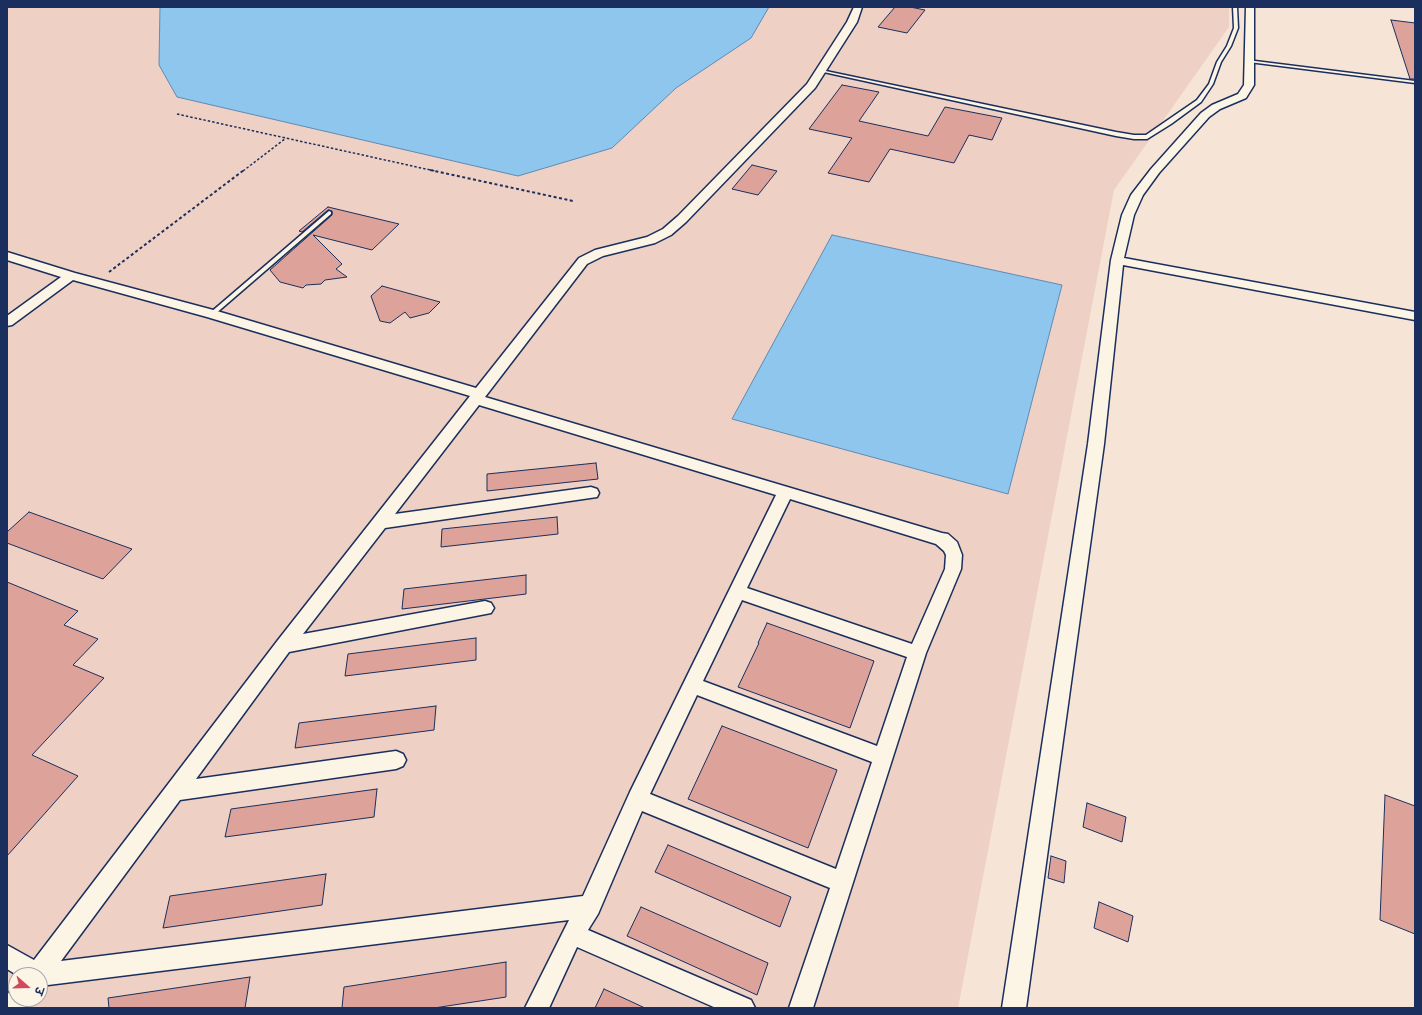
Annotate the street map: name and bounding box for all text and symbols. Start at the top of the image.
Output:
north arrow [8,967,48,1007]
text: उ [31,985,46,997]

